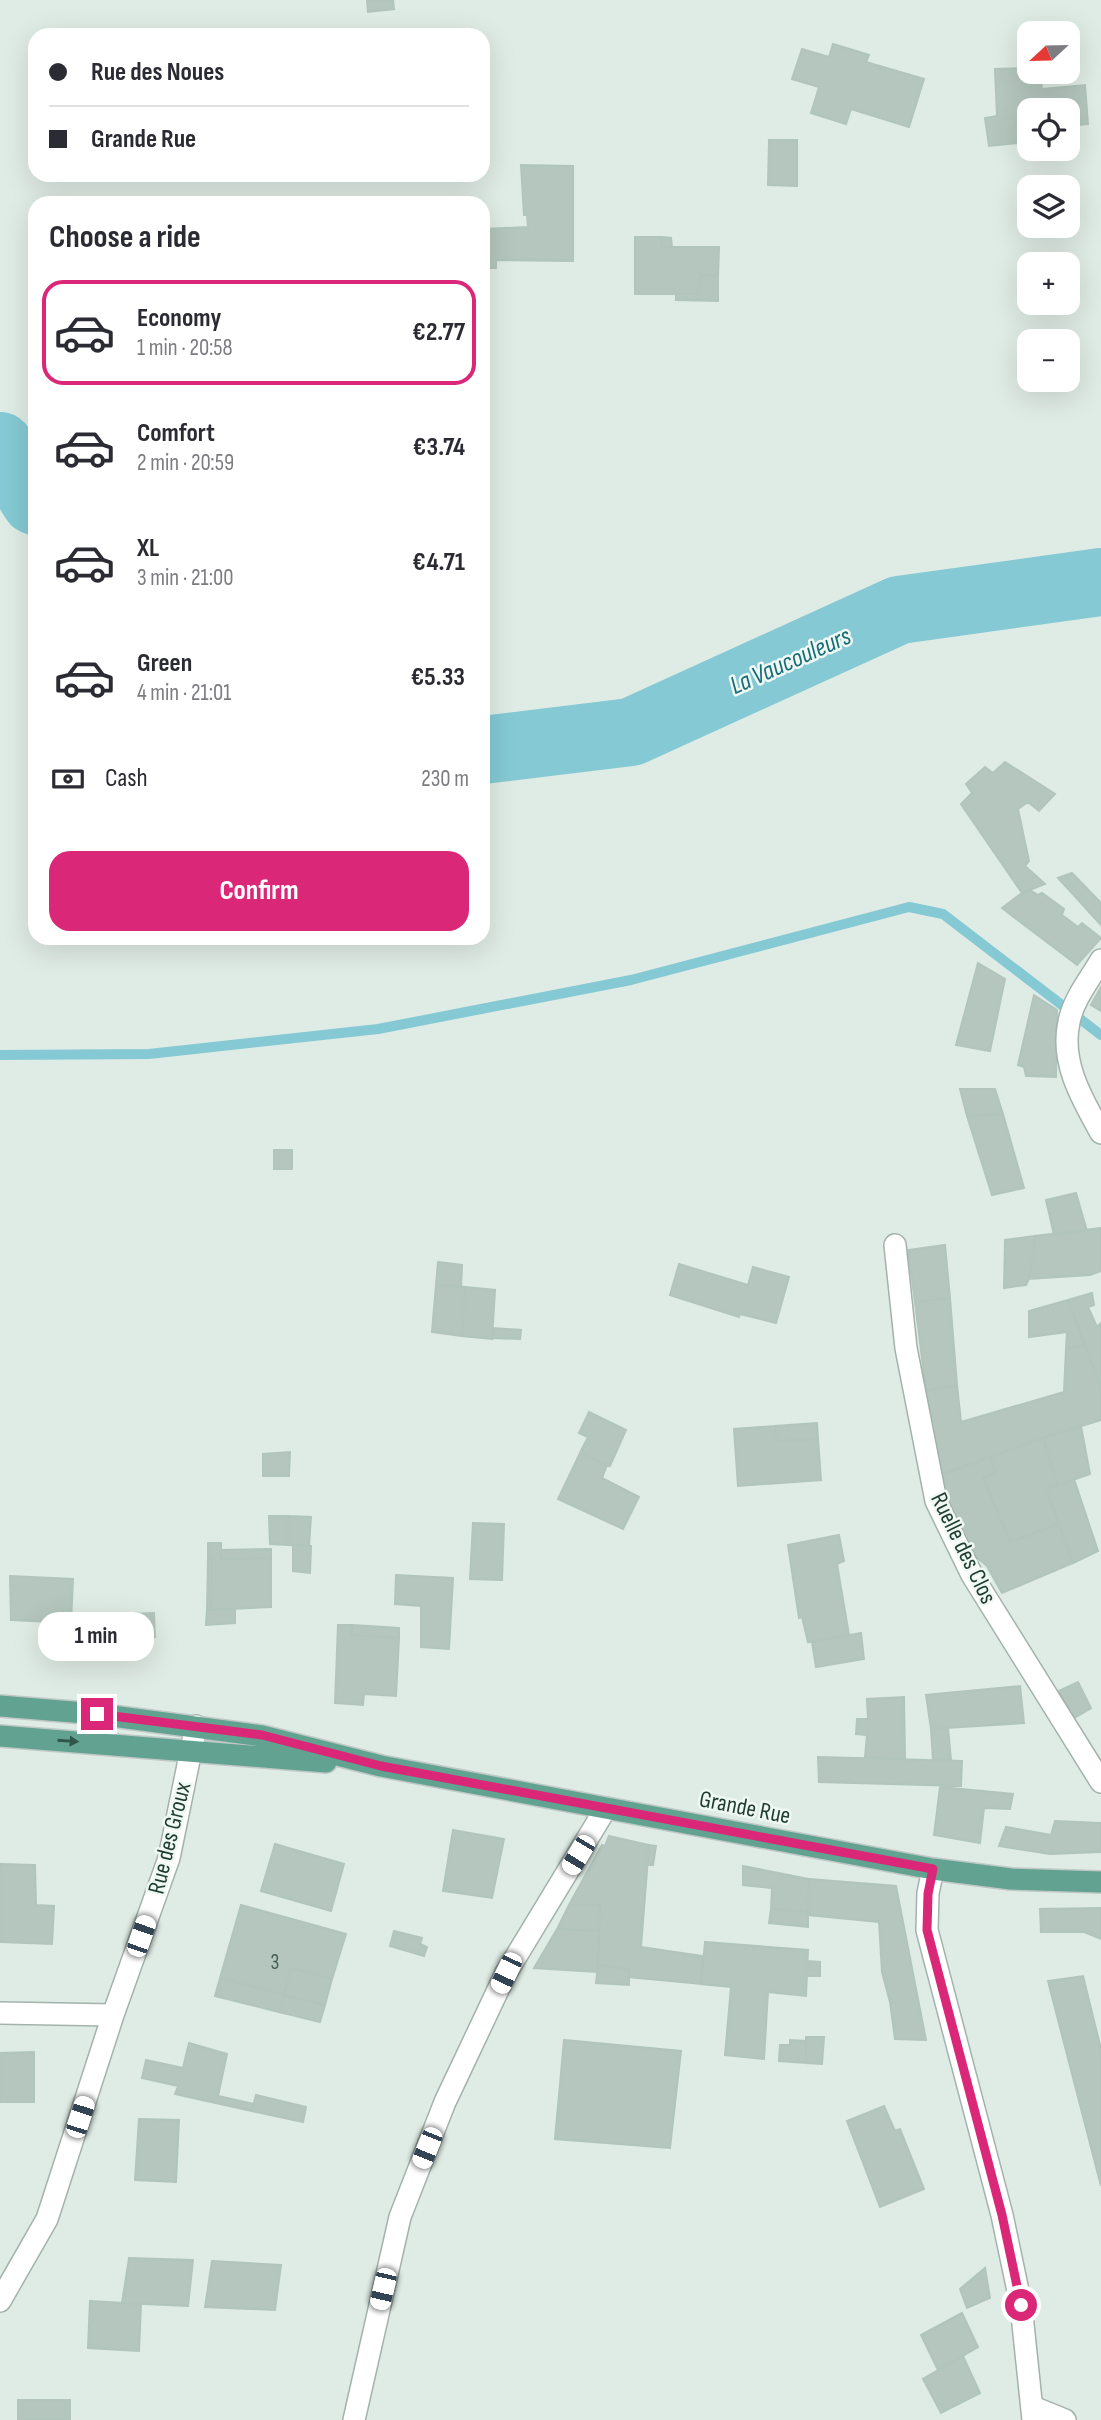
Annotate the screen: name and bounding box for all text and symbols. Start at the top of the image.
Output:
north arrow [1017,21,1080,84]
map controls [1017,21,1080,392]
text: Rue des Noues [91,57,224,88]
button: locate [1017,98,1080,161]
text: Grande Rue [91,124,196,155]
button: layers [1017,175,1080,238]
text: Choose a ride [49,218,201,257]
button: + [1017,252,1080,315]
icon: car [53,301,116,364]
text: Economy [137,303,221,334]
text: €2.77 [412,317,465,348]
button: − [1017,329,1080,392]
text: 1 min · 20:58 [137,334,233,362]
icon: car [53,416,116,479]
text: Comfort [137,418,215,449]
text: €3.74 [413,432,465,463]
text: 2 min · 20:59 [137,449,234,477]
icon: car [53,531,116,594]
text: XL [137,533,159,564]
text: €4.71 [412,547,465,578]
text: 3 min · 21:00 [137,564,234,592]
water label: La Vaucouleurs [725,621,856,702]
icon: car [53,646,116,709]
text: Green [137,648,192,679]
text: €5.33 [411,662,465,693]
text: 4 min · 21:01 [137,679,231,707]
icon: cash [49,760,87,798]
text: Cash [105,763,148,794]
text: 230 m [421,765,469,793]
button: Confirm [49,851,469,931]
street label: Ruelle des Clos [924,1488,1003,1608]
callout: 1 min [39,1612,155,1662]
text: 1 min [75,1622,117,1650]
route end [81,1698,113,1730]
one-way arrow [57,1736,79,1747]
street label: Rue des Groux [142,1779,197,1897]
street label: Grande Rue [697,1784,793,1831]
car [559,1832,598,1878]
car [125,1913,158,1959]
house number: 3 [271,1950,279,1975]
car [488,1950,525,1996]
car [64,2094,97,2140]
car [410,2125,445,2171]
car [369,2266,398,2312]
route start [1005,2289,1037,2321]

